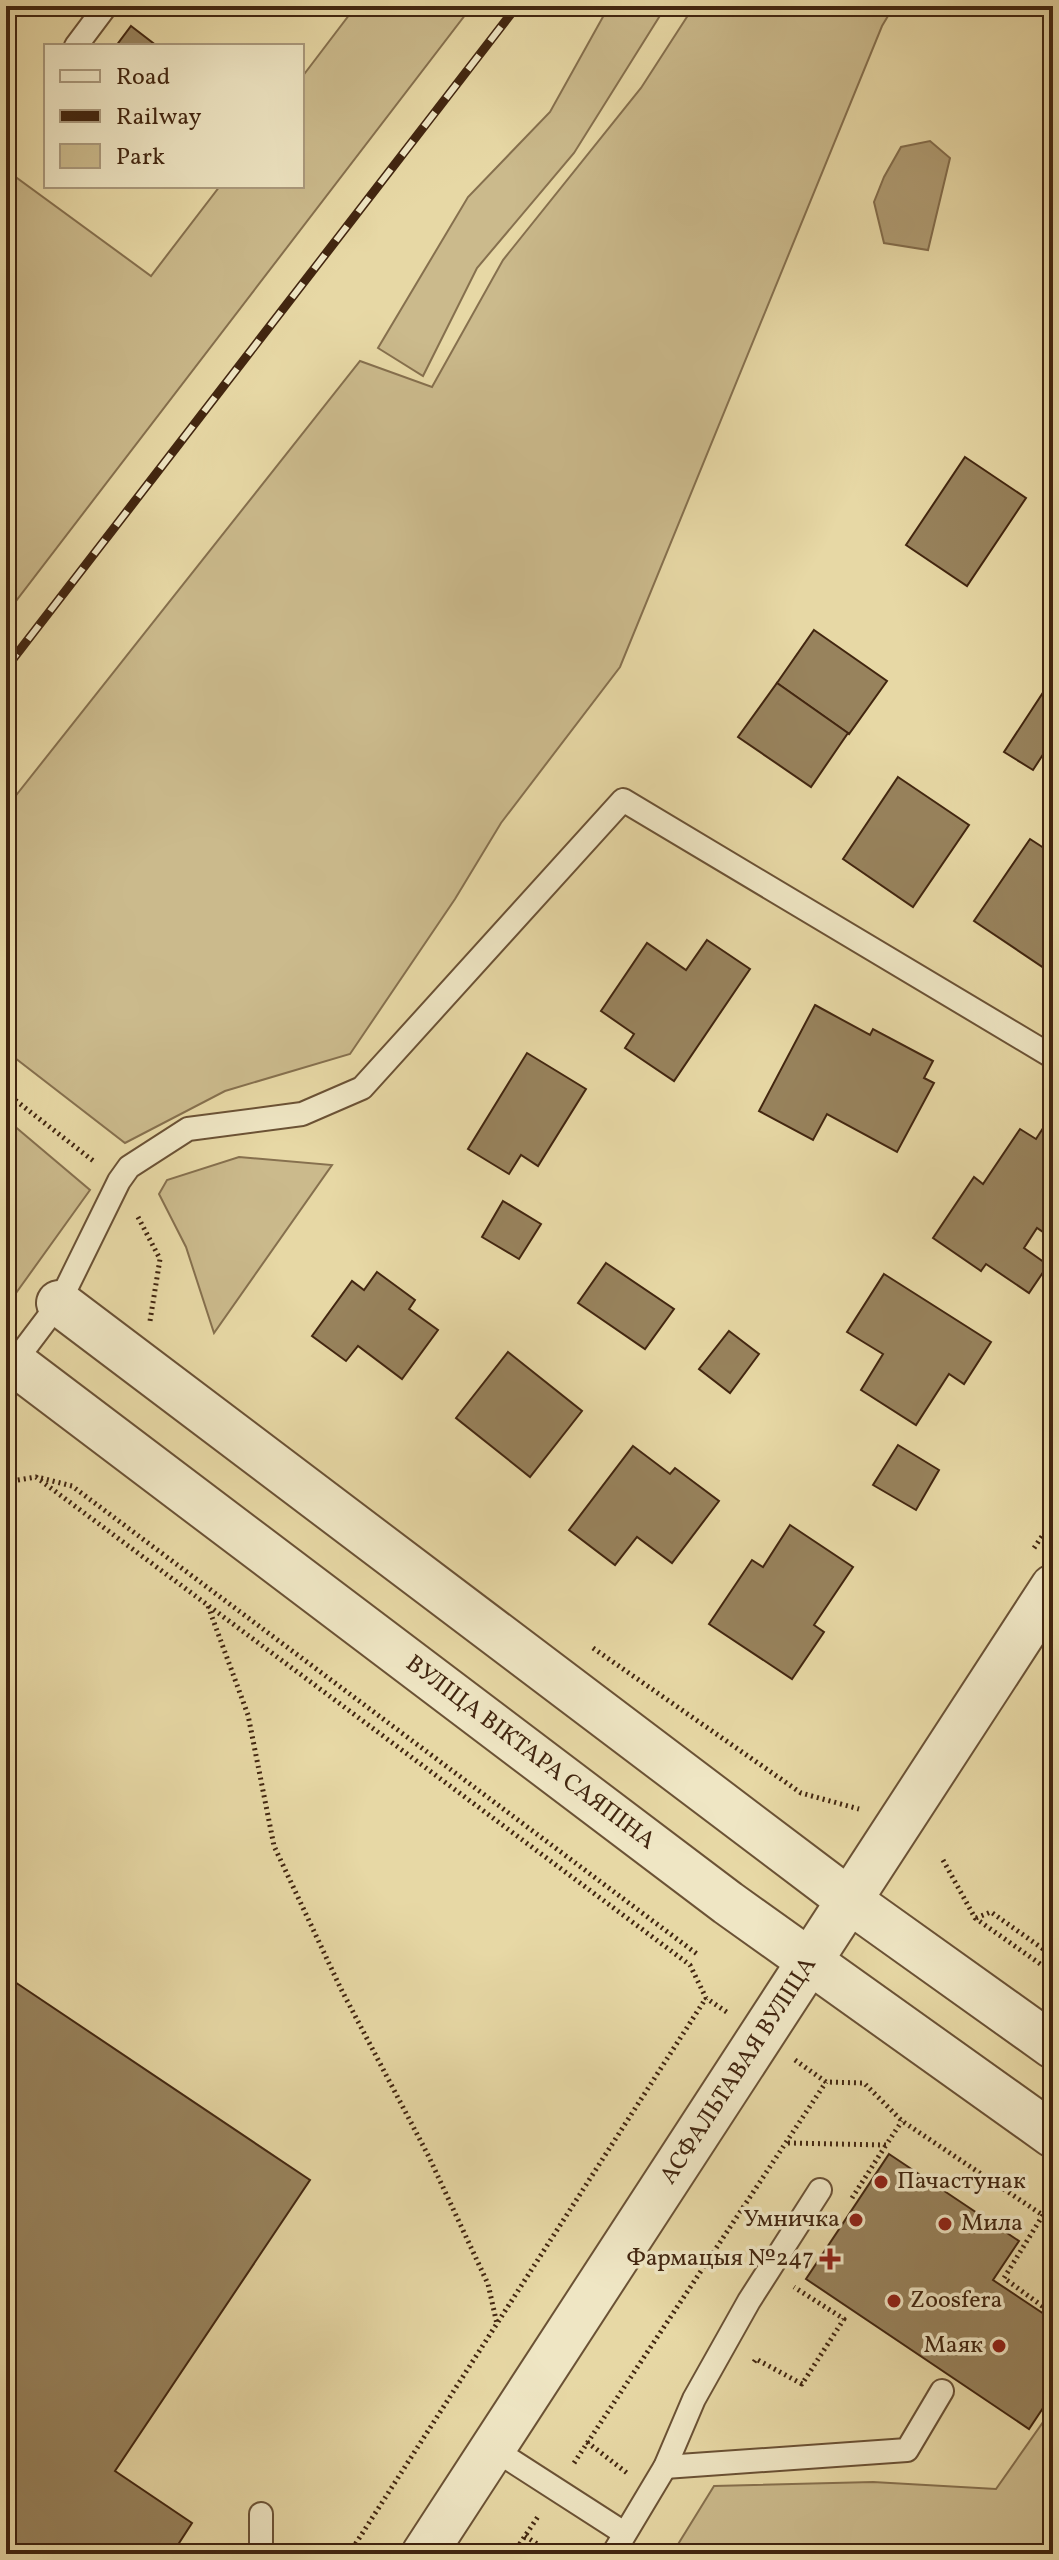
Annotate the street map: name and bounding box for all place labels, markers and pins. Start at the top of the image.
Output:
place label: Пачастунак [897,2165,1026,2199]
marker: Пачастунак [872,2173,890,2191]
place label: Умничка [744,2203,840,2237]
place label: Мила [961,2207,1023,2241]
marker: Умничка [847,2211,865,2229]
marker: Мила [936,2215,954,2233]
place label: Фармацыя №247 [626,2242,814,2276]
marker: Фармацыя №247 [821,2250,839,2268]
place label: Zoosfera [910,2284,1003,2318]
marker: Zoosfera [885,2292,903,2310]
place label: Маяк [923,2329,983,2363]
marker: Маяк [990,2337,1008,2355]

